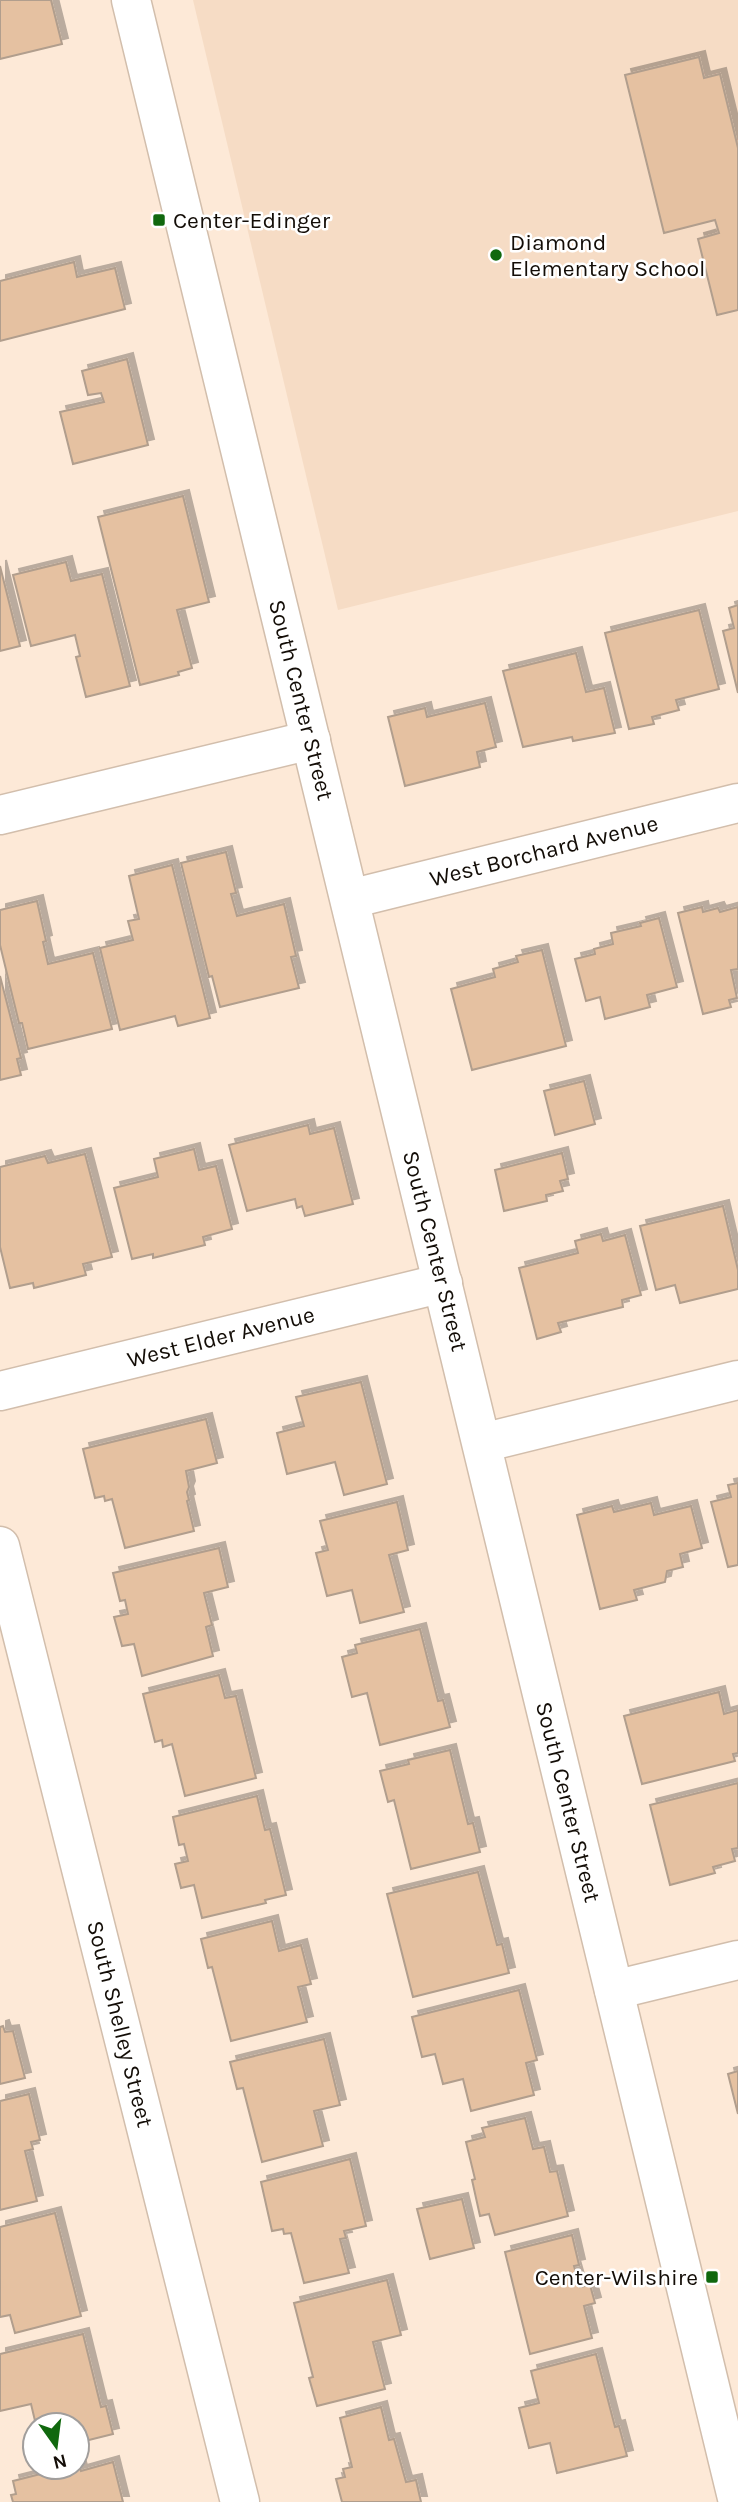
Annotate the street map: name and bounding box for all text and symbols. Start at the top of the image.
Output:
place label: Center-Edinger [173,207,331,234]
marker: Center-Edinger [151,212,167,228]
place label: Diamond Elementary School [510,229,705,282]
marker: Diamond Elementary School [488,247,504,263]
street label: South Center Street [263,597,339,803]
street label: West Borchard Avenue [427,810,661,892]
street label: South Center Street [397,1148,473,1354]
street label: West Elder Avenue [125,1301,317,1373]
street label: South Center Street [530,1699,606,1905]
street label: South Shelley Street [81,1918,159,2130]
place label: Center-Wilshire [535,2264,698,2291]
marker: Center-Wilshire [704,2269,720,2285]
north arrow [21,2411,91,2481]
text: N [51,2449,69,2474]

